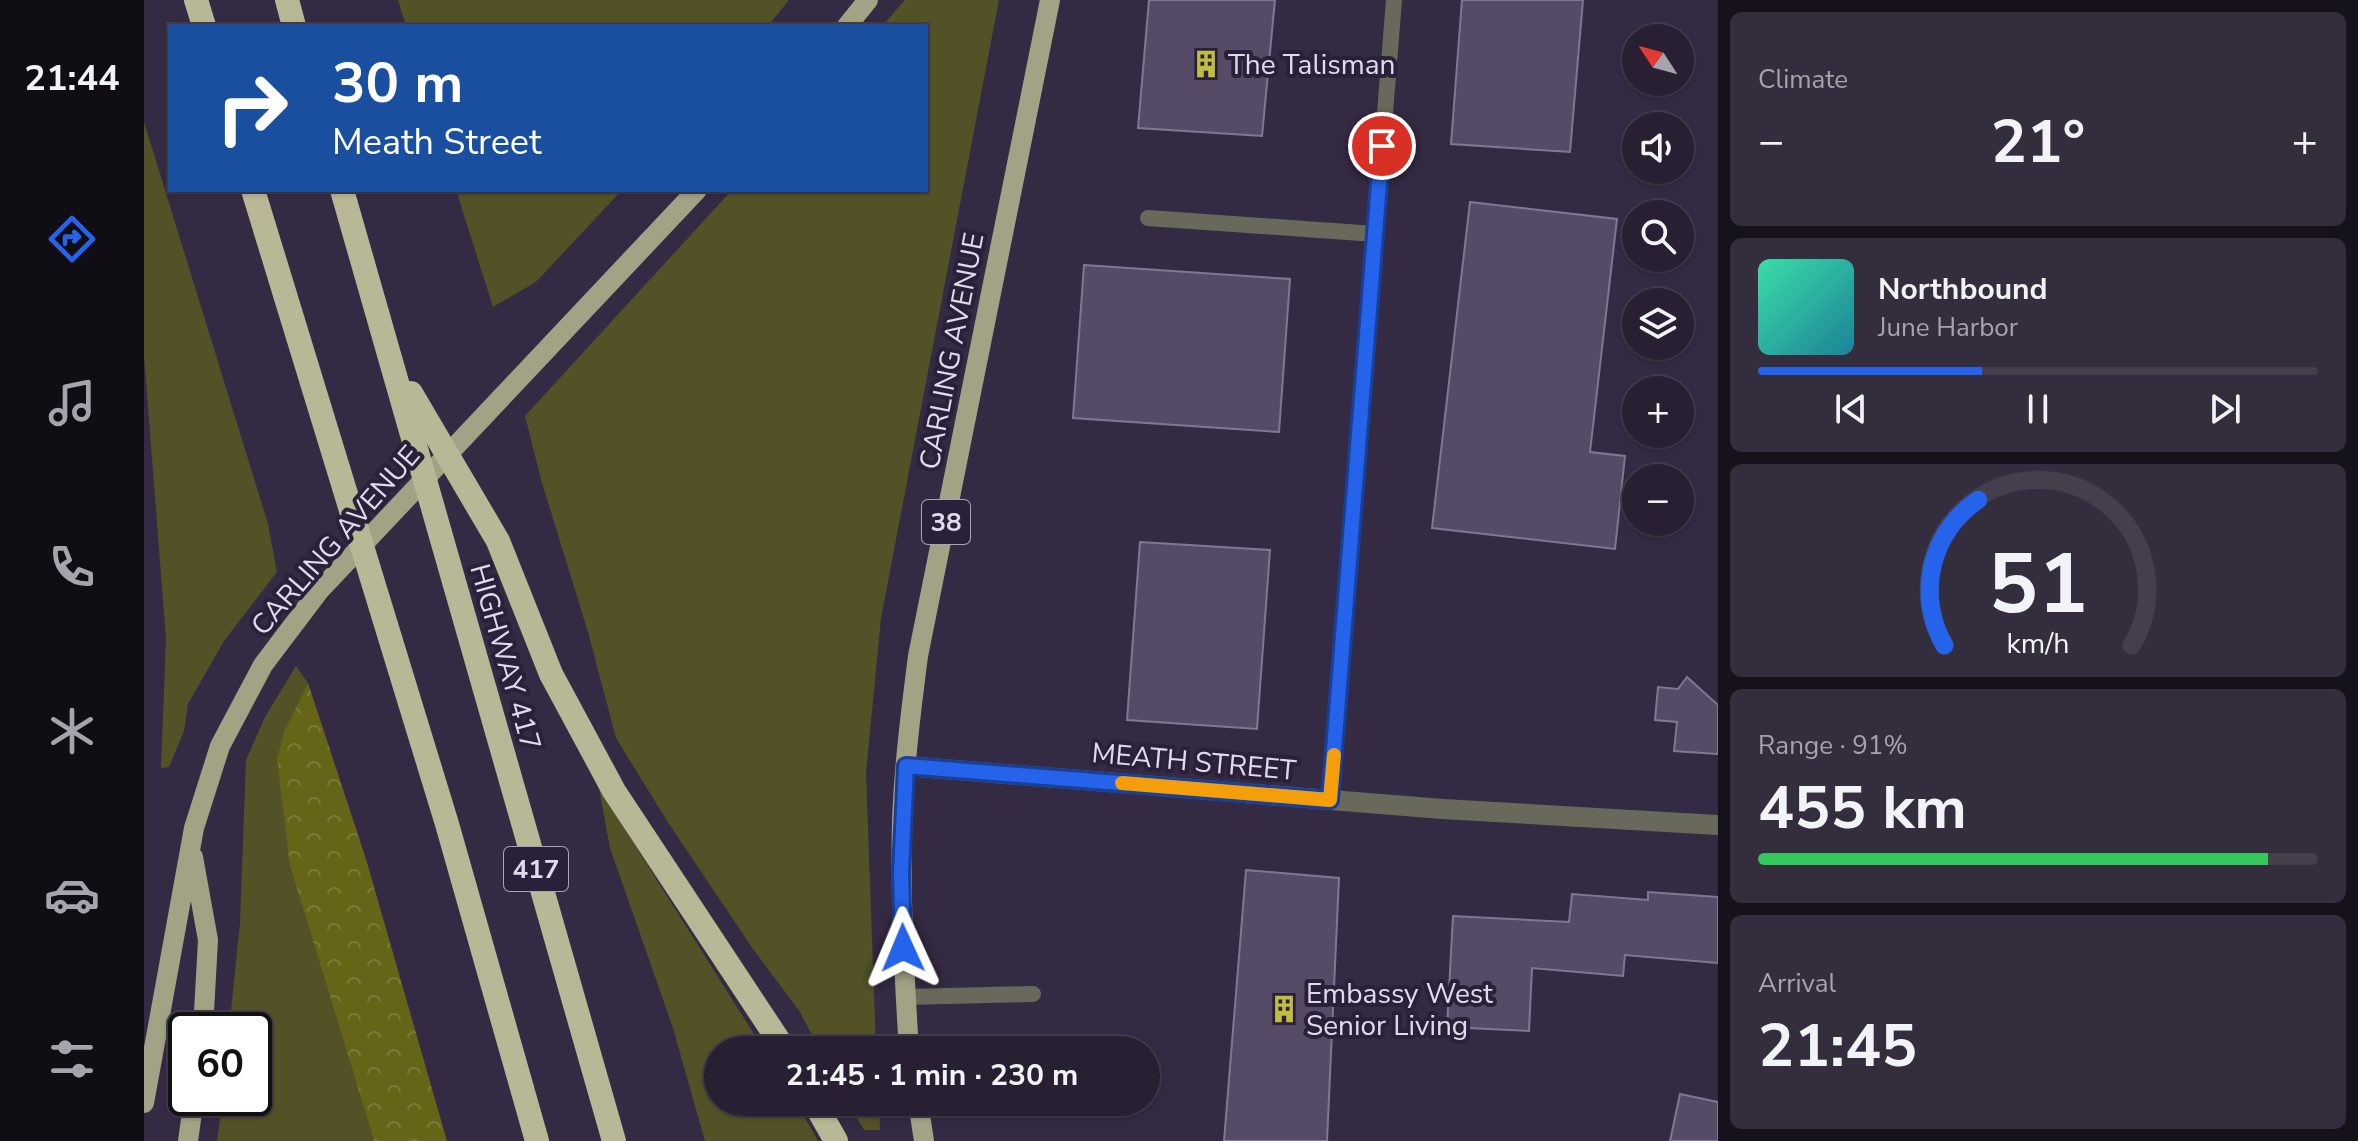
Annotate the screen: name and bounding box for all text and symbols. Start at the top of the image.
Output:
north arrow [1622,24,1694,96]
map controls [1622,24,1694,536]
text: 30 m [332,45,463,122]
place label: The Talisman [1228,46,1395,84]
building icon: The Talisman [1191,49,1221,79]
text: 21:44 [24,54,120,103]
icon: right [200,56,304,160]
text: Climate [1758,62,1848,97]
text: 21° [1991,101,2085,183]
pin [1348,112,1416,180]
button: sound [1622,112,1694,184]
text: − [1758,112,1784,172]
text: + [2292,112,2318,172]
text: Meath Street [332,118,542,167]
icon: arrive [1360,124,1404,168]
button: search [1622,200,1694,272]
icon: directions [44,211,100,267]
street label: CARLING AVENUE [910,230,994,473]
text: Northbound [1878,269,2048,310]
button: layers [1622,288,1694,360]
text: June Harbor [1878,310,2018,345]
icon: music [44,375,100,431]
button: + [1622,376,1694,448]
icon: previous [1829,387,1873,431]
icon: pause [2016,387,2060,431]
icon: next [2203,387,2247,431]
street label: CARLING AVENUE [243,438,429,644]
button: − [1622,464,1694,536]
road number: 38 [922,500,970,544]
text: 51 [1988,528,2088,641]
icon: phone [44,539,100,595]
street label: HIGHWAY 417 [460,560,550,755]
text: km/h [2007,625,2069,664]
icon: climate [44,703,100,759]
text: Range · 91% [1758,728,1908,763]
street label: MEATH STREET [1090,734,1298,790]
text: 455 km [1758,767,1967,849]
road number: 417 [504,847,568,891]
icon: car [44,867,100,923]
position arrow [861,906,945,990]
text: Arrival [1758,966,1836,1001]
place label: Embassy West Senior Living [1306,975,1493,1045]
building icon: Embassy West Senior Living [1269,994,1299,1024]
text: 21:45 [1758,1005,1917,1087]
speed limit sign: 60 [168,1012,272,1116]
icon: filters [44,1031,100,1087]
text: 21:45 · 1 min · 230 m [786,1055,1078,1096]

